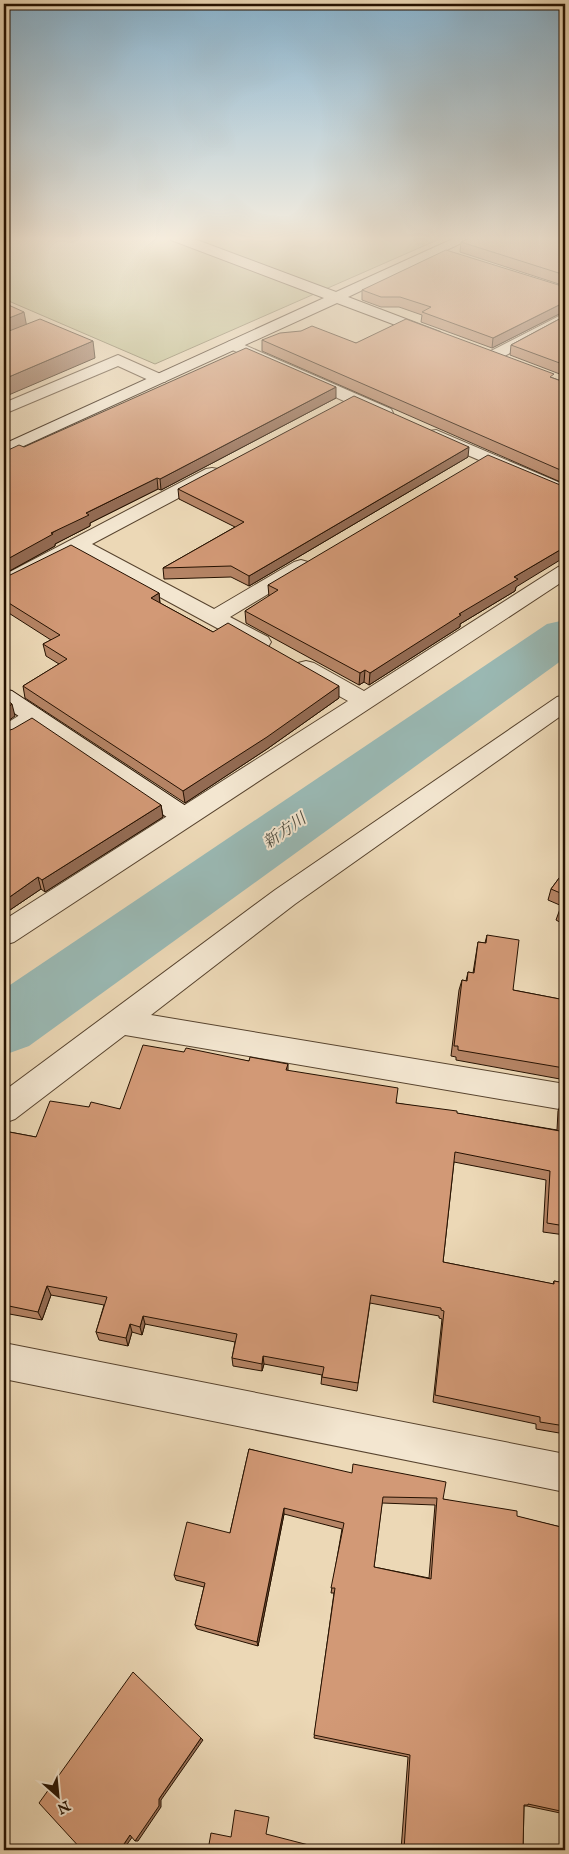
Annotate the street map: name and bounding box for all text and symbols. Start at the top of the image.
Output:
water label: 新方川 [260,809,312,854]
north arrow [32,1772,82,1822]
text: N [54,1795,74,1817]

